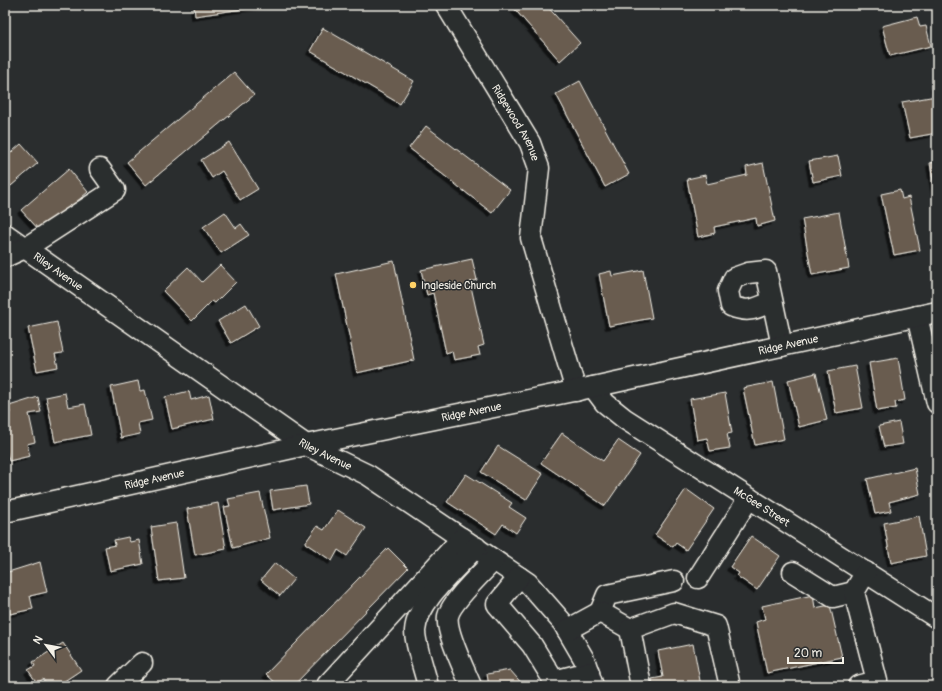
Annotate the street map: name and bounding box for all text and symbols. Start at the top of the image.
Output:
street label: Ridgewood Avenue [489,82,542,163]
street label: Riley Avenue [31,250,86,293]
place label: Ingleside Church [421,279,496,292]
marker: Ingleside Church [408,280,418,290]
street label: Ridge Avenue [757,331,820,357]
street label: Ridge Avenue [440,399,503,424]
street label: Riley Avenue [296,436,354,473]
street label: Ridge Avenue [123,466,186,492]
street label: McGee Street [731,484,793,529]
north arrow [26,625,66,665]
text: N [30,633,46,647]
scale bar [788,639,843,665]
text: 20 m [794,646,823,661]

